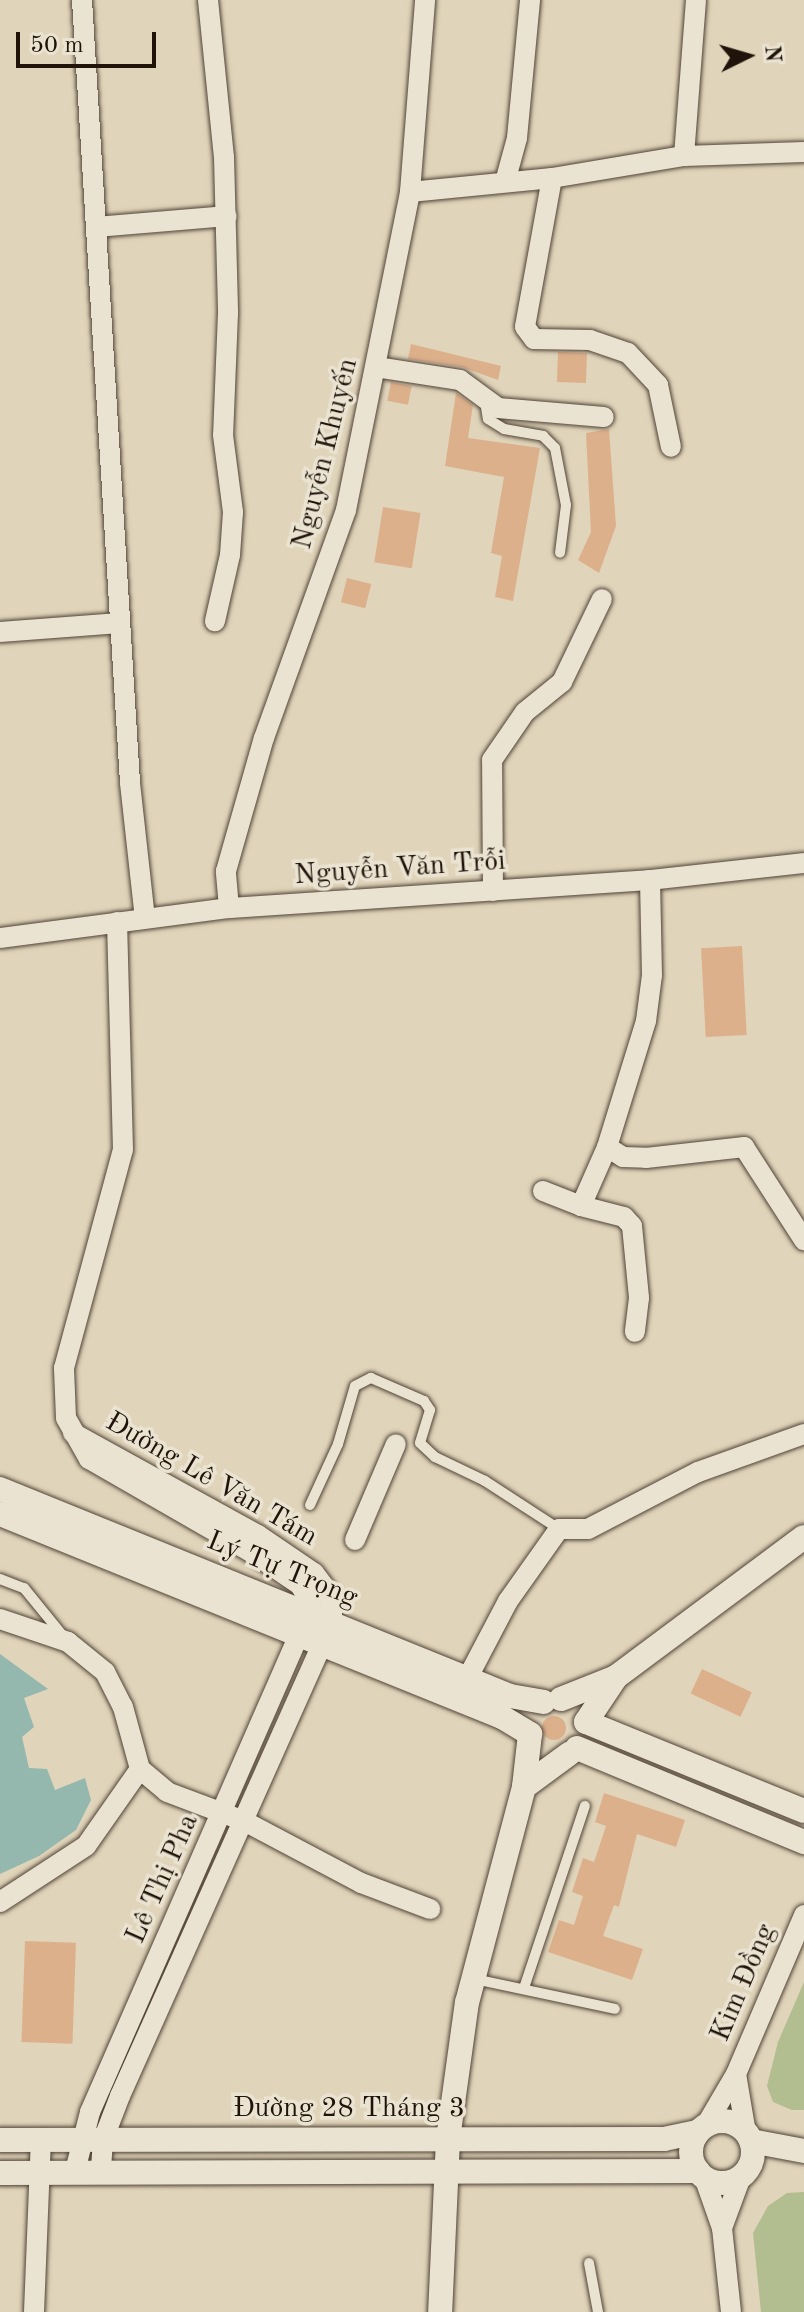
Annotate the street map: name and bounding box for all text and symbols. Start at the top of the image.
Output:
scale bar [20,16,160,66]
north arrow [708,16,788,96]
text: 50 m [30,34,84,58]
text: N [760,45,784,63]
street label: Nguyễn Khuyến [286,355,366,553]
street label: Nguyễn Văn Trỗi [293,845,507,893]
street label: Đường Lê Văn Tám [99,1406,323,1554]
street label: Lý Tự Trọng [202,1524,362,1616]
street label: Lê Thị Pha [120,1809,206,1949]
street label: Kim Đồng [704,1919,784,2047]
street label: Đường 28 Tháng 3 [233,2092,465,2126]

